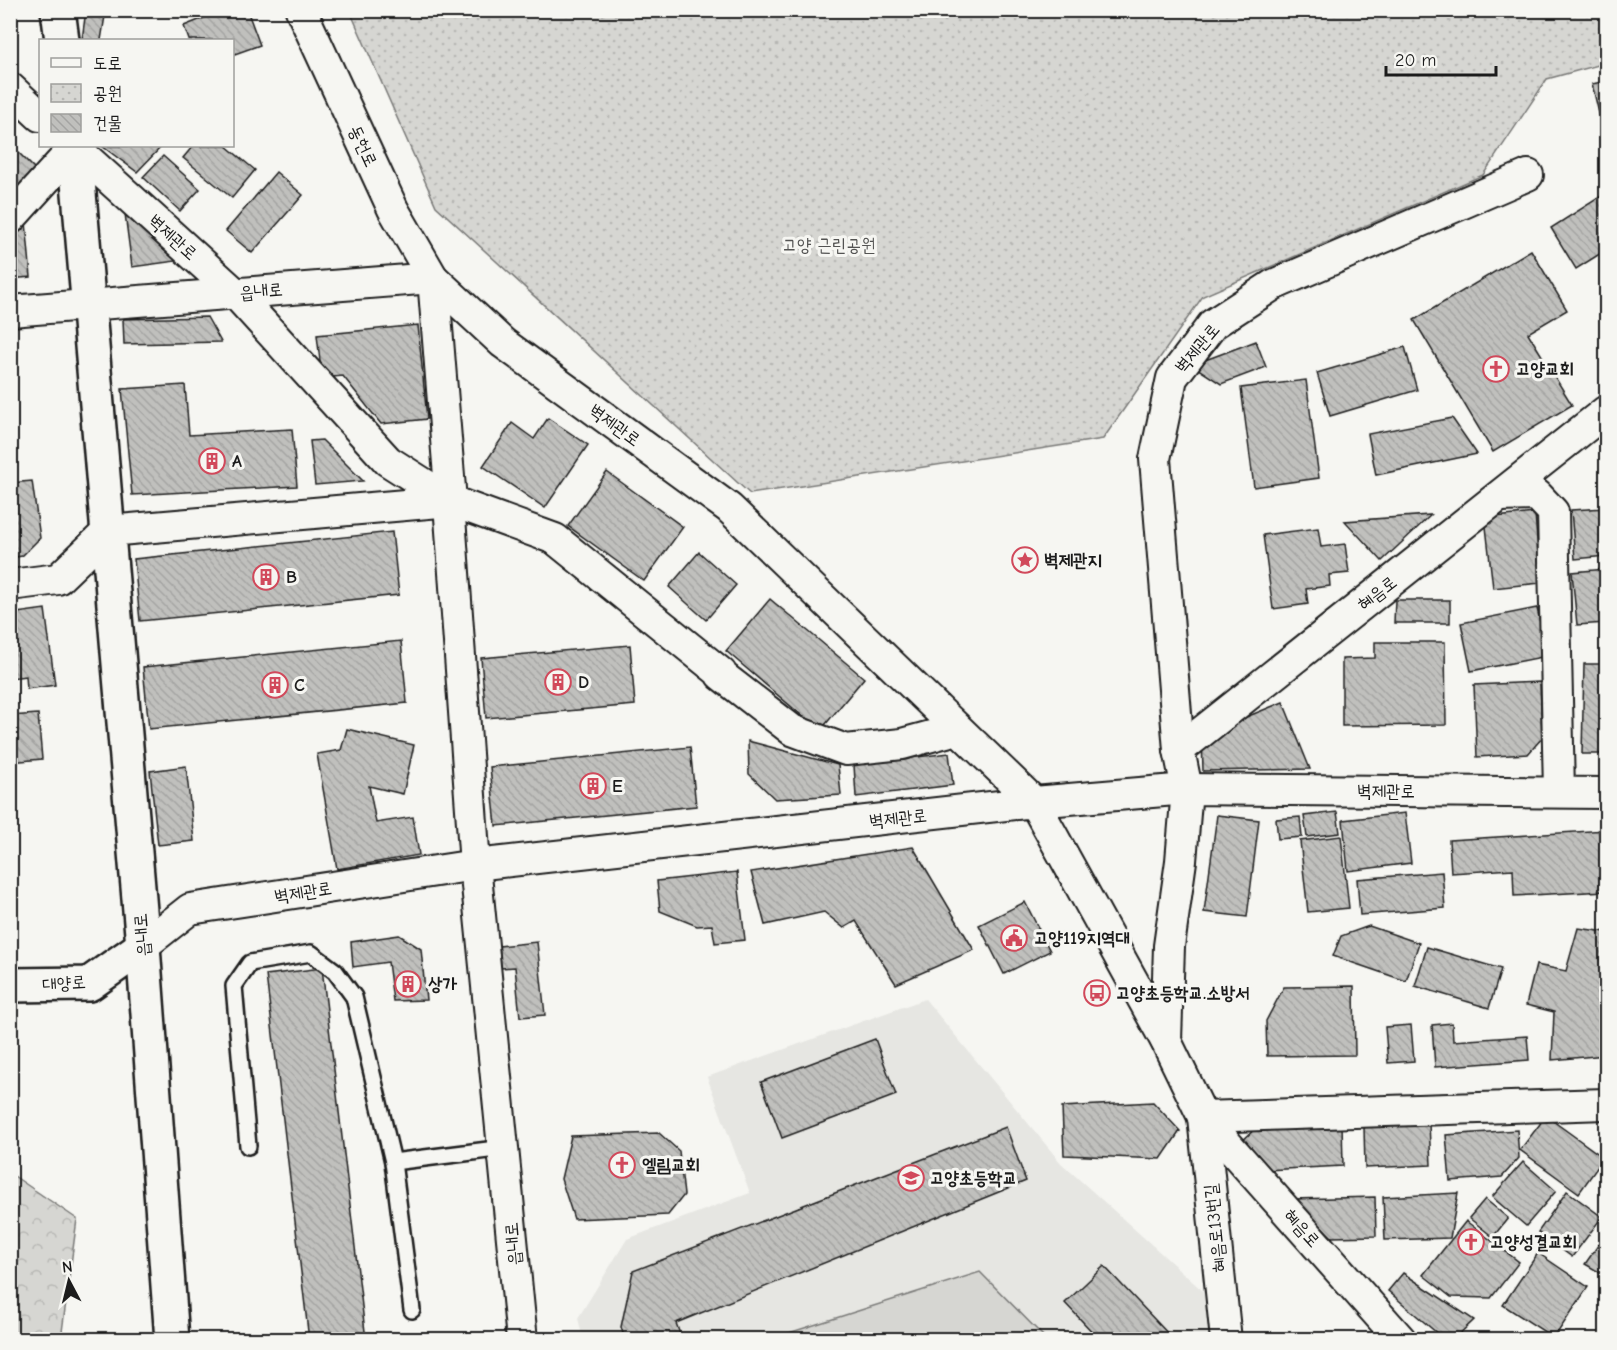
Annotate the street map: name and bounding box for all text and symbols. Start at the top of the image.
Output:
legend [39,39,234,147]
scale bar [1386,39,1496,77]
text: 20 m [1395,50,1436,71]
text: 도로 [93,53,122,74]
text: 공원 [93,83,122,104]
text: 건물 [93,113,122,134]
street label: 동헌로 [344,122,381,170]
street label: 벽제관로 [144,210,201,265]
park label: 고양 근린공원 [783,235,875,256]
street label: 읍내로 [238,279,284,304]
street label: 벽제관로 [1171,319,1224,377]
church icon: 고양교회 [1481,354,1511,384]
place label: 고양교회 [1516,359,1574,380]
street label: 벽제관로 [585,400,644,451]
building icon: A [197,446,227,476]
place label: A [232,451,242,472]
place icon: 벽제관지 [1010,545,1040,575]
place label: 벽제관지 [1044,550,1102,571]
building icon: B [251,562,281,592]
place label: B [286,567,297,588]
street label: 혜음로 [1354,572,1401,615]
building icon: D [543,667,573,697]
building icon: C [260,670,290,700]
place label: D [578,672,589,693]
place label: C [294,675,305,696]
building icon: E [578,771,608,801]
place label: E [612,776,623,797]
street label: 벽제관로 [1357,781,1415,802]
street label: 벽제관로 [868,805,928,832]
street label: 벽제관로 [273,878,333,907]
street label: 읍내로 [130,912,155,958]
public building icon: 고양119지역대 [999,923,1029,953]
place label: 고양119지역대 [1034,928,1130,949]
building icon: 상가 [393,969,423,999]
street label: 대양로 [42,972,86,995]
place label: 상가 [428,974,457,995]
bus stop icon: 고양초등학교.소방서 [1082,978,1112,1008]
place label: 고양초등학교.소방서 [1116,983,1250,1004]
church icon: 엘림교회 [607,1150,637,1180]
place label: 엘림교회 [642,1155,700,1176]
school or university icon: 고양초등학교 [896,1163,926,1193]
place label: 고양초등학교 [930,1168,1017,1189]
street label: 혜음로13번길 [1200,1182,1231,1273]
street label: 혜음로 [1279,1205,1324,1252]
street label: 읍내로 [501,1221,526,1267]
church icon: 고양성결교회 [1456,1227,1486,1257]
place label: 고양성결교회 [1490,1232,1577,1253]
north arrow [39,1251,99,1311]
text: N [61,1258,74,1277]

